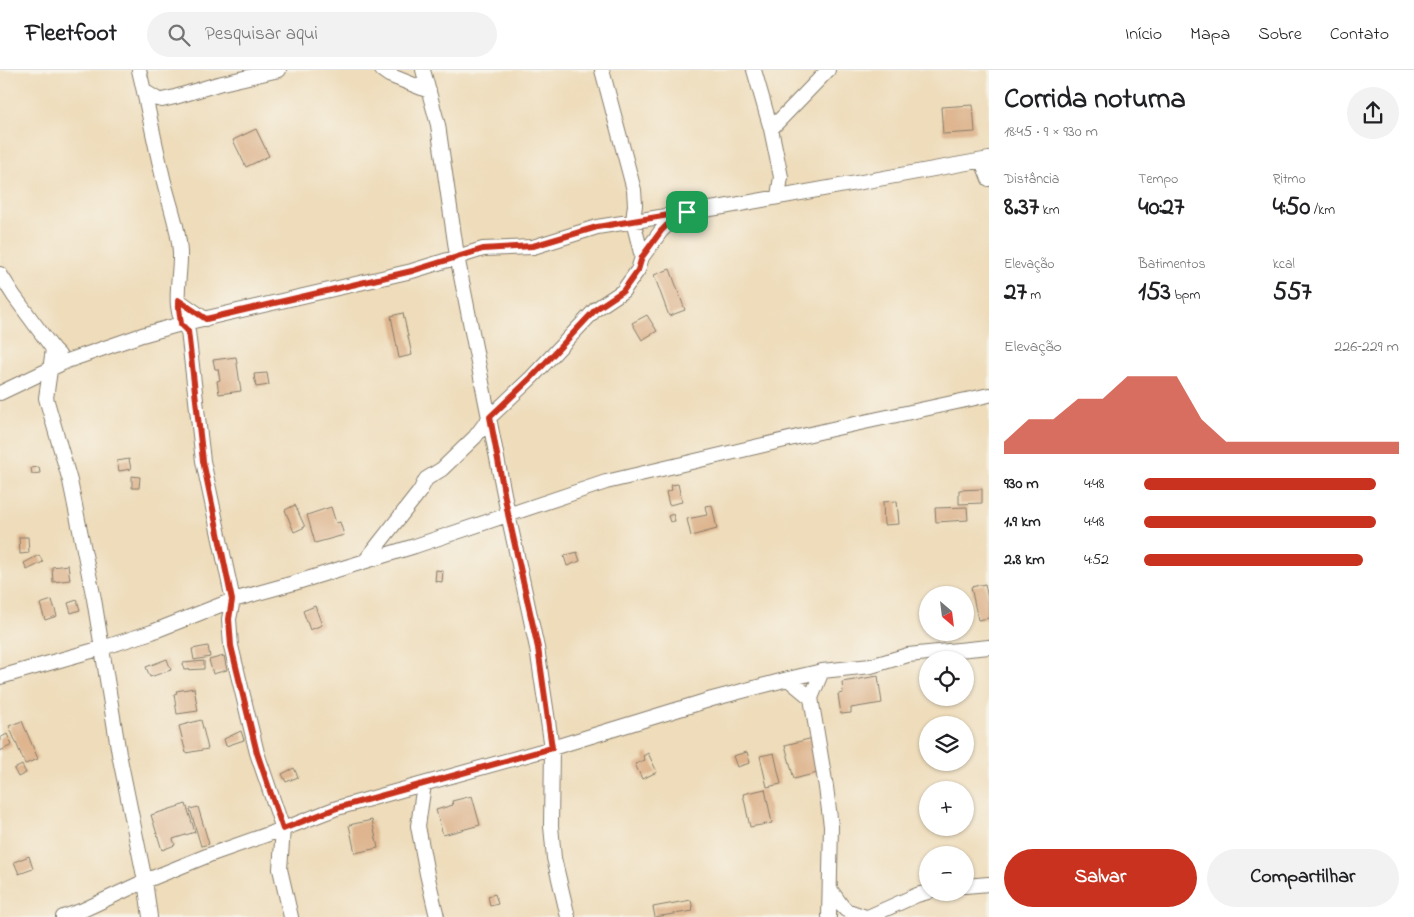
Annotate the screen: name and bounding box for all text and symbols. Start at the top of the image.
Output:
search box [147,12,497,57]
text: Fleetfoot [25,17,117,52]
icon: search [165,21,193,49]
text: Pesquisar aqui [205,21,318,48]
text: Início [1125,22,1162,48]
text: Mapa [1190,22,1230,48]
text: Sobre [1258,22,1302,48]
text: Contato [1330,22,1389,48]
text: Corrida noturna [1004,80,1186,121]
button: share [1347,87,1399,139]
text: 18:45 · 9 × 930 m [1004,120,1098,144]
text: Distância [1004,169,1059,190]
text: Tempo [1138,169,1178,190]
text: Ritmo [1273,169,1306,190]
text: 8.37 [1004,190,1039,226]
text: 40:27 [1138,190,1184,226]
text: 4:50 [1273,190,1310,226]
pin [666,191,708,233]
icon: arrive [673,198,701,226]
text: km [1039,200,1060,221]
text: /km [1310,200,1335,221]
text: Elevação [1004,254,1055,275]
text: Batimentos [1138,254,1206,275]
text: kcal [1273,254,1295,275]
text: 27 [1004,275,1027,311]
text: 153 [1138,275,1171,311]
text: 557 [1273,275,1312,311]
text: m [1027,285,1041,306]
text: bpm [1171,285,1200,306]
text: Elevação [1004,335,1062,359]
text: 226–229 m [1334,335,1399,359]
text: 930 m [1004,472,1039,496]
text: 4:48 [1084,472,1105,496]
text: 1.9 km [1004,510,1041,534]
text: 4:48 [1084,510,1105,534]
text: 2.8 km [1004,548,1045,572]
text: 4:52 [1084,548,1109,572]
north arrow [919,586,974,641]
map controls [919,586,974,901]
button: locate [919,651,974,706]
button: layers [919,716,974,771]
button: + [919,781,974,836]
button: − [919,846,974,901]
button: Salvar [1004,849,1197,907]
button: Compartilhar [1207,849,1399,907]

